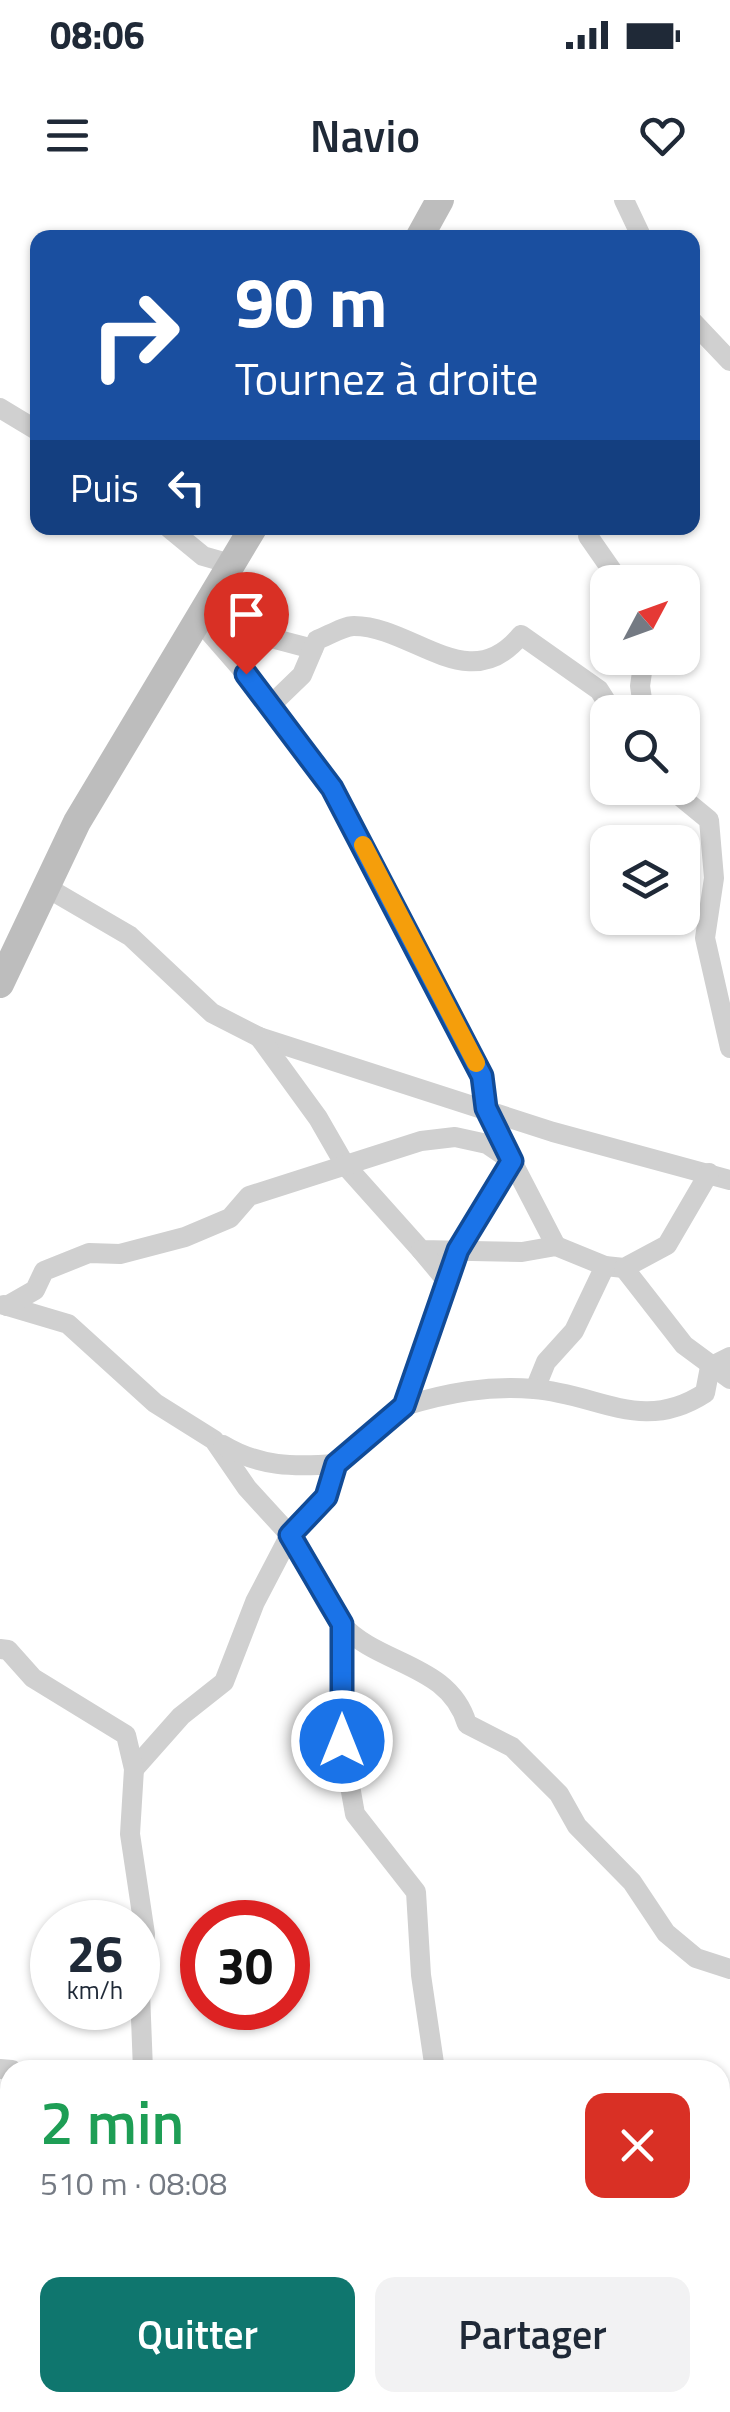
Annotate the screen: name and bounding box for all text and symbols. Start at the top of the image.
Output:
text: 08:06 [50,6,145,64]
text: Navio [310,101,420,169]
icon: menu [40,108,95,163]
icon: heart [635,108,690,163]
text: 90 m [235,248,388,354]
icon: right [70,270,200,400]
text: Tournez à droite [235,344,539,412]
text: Puis [70,459,139,517]
icon: left [159,460,214,515]
north arrow [590,565,700,675]
map controls [590,565,700,935]
pin [204,572,289,675]
icon: arrive [219,587,274,642]
button: search [590,695,700,805]
button: layers [590,825,700,935]
position arrow [290,1689,394,1793]
speed limit sign: 30 [180,1900,310,2030]
text: 26 [67,1915,123,1991]
text: km/h [67,1971,123,2009]
text: 2 min [40,2076,184,2167]
button: close [585,2093,690,2198]
text: 510 m · 08:08 [40,2159,227,2207]
button: Quitter [40,2277,355,2392]
button: Partager [375,2277,690,2392]

